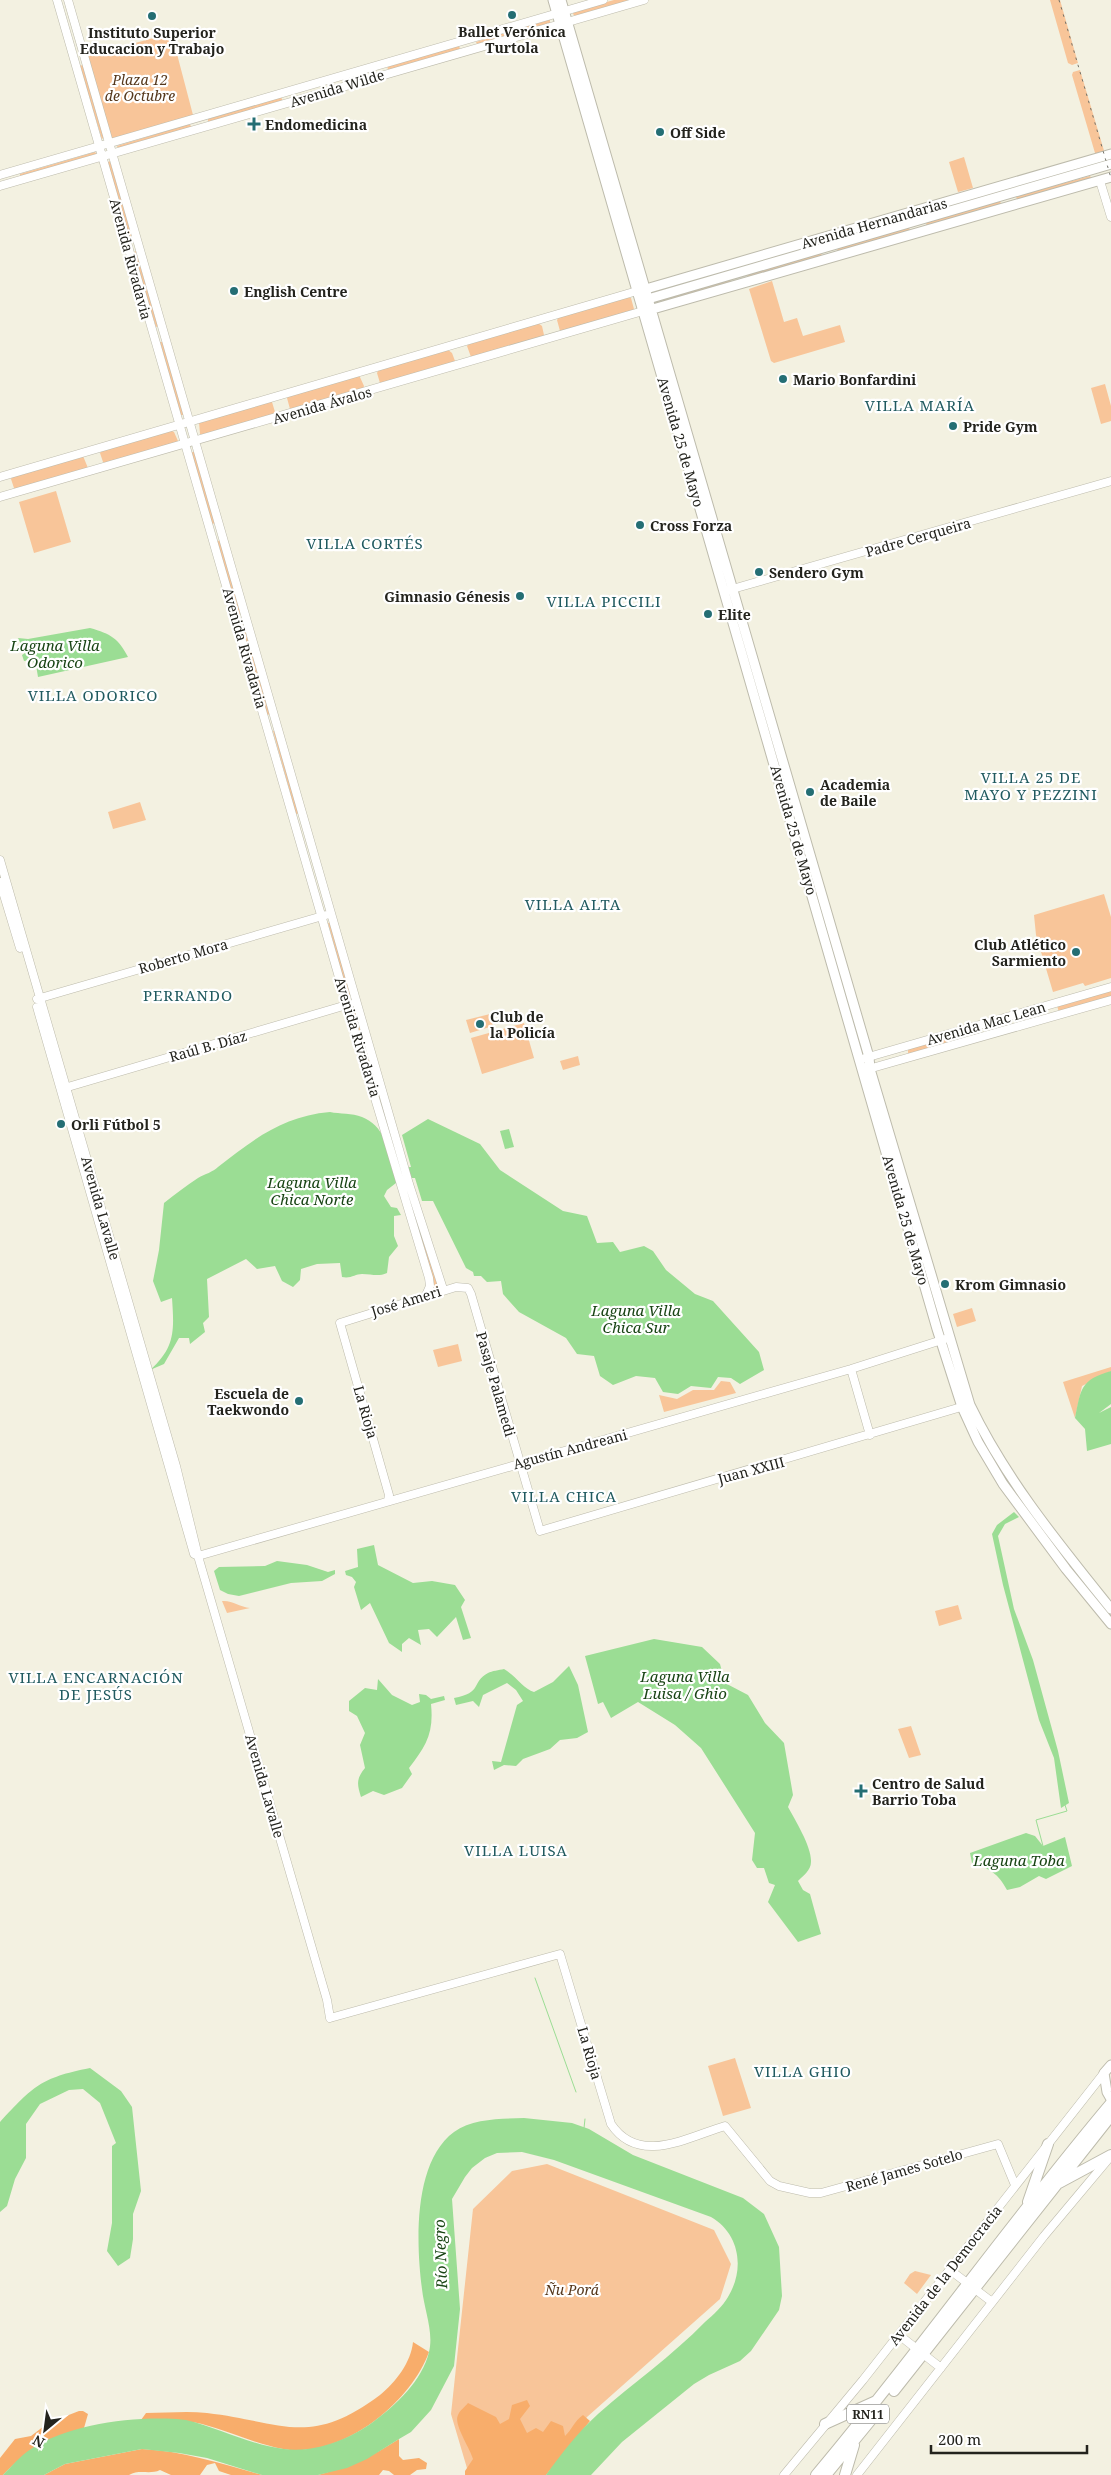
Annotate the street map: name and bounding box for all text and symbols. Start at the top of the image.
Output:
marker: Ballet Verónica Turtola [506,9,518,21]
marker: Instituto Superior Educacion y Trabajo [146,10,158,22]
place label: Ballet Verónica Turtola [458,22,566,57]
place label: Instituto Superior Educacion y Trabajo [80,23,224,58]
street label: Avenida Wilde [287,65,387,111]
park label: Plaza 12 de Octubre [105,70,175,105]
place label: Endomedicina [265,115,367,134]
marker: Endomedicina [247,117,261,131]
place label: Off Side [670,123,725,142]
marker: Off Side [654,126,666,138]
street label: Avenida Hernandarias [799,193,949,253]
street label: Avenida Rivadavia [106,196,156,322]
place label: English Centre [244,282,348,301]
marker: English Centre [228,285,240,297]
place label: Mario Bonfardini [793,370,916,389]
marker: Mario Bonfardini [777,373,789,385]
street label: Avenida 25 de Mayo [653,375,709,509]
street label: Avenida Ávalos [270,382,374,428]
district label: VILLA MARÍA [865,395,975,415]
place label: Pride Gym [963,417,1038,436]
marker: Pride Gym [947,420,959,432]
street label: Padre Cerqueira [863,513,973,561]
place label: Cross Forza [650,516,732,535]
marker: Cross Forza [634,519,646,531]
district label: VILLA CORTÉS [306,533,424,553]
place label: Sendero Gym [769,563,864,582]
marker: Sendero Gym [753,566,765,578]
street label: Avenida Rivadavia [219,585,271,711]
place label: Gimnasio Génesis [384,587,510,606]
marker: Gimnasio Génesis [514,590,526,602]
district label: VILLA PICCILI [546,591,662,611]
place label: Elite [718,605,751,624]
marker: Elite [702,608,714,620]
water label: Laguna Villa Odorico [9,635,100,672]
district label: VILLA ODORICO [28,685,158,705]
street label: Avenida 25 de Mayo [766,763,822,897]
district label: VILLA 25 DE MAYO Y PEZZINI [964,767,1098,804]
place label: Academia de Baile [820,775,890,810]
marker: Academia de Baile [804,786,816,798]
district label: VILLA ALTA [525,894,621,914]
street label: Roberto Mora [136,934,230,978]
place label: Club Atlético Sarmiento [974,935,1066,970]
marker: Club Atlético Sarmiento [1070,946,1082,958]
street label: Avenida Rivadavia [331,975,385,1100]
district label: PERRANDO [143,985,233,1005]
street label: Avenida Mac Lean [924,997,1048,1049]
place label: Club de la Policía [490,1007,555,1042]
marker: Club de la Policía [474,1018,486,1030]
street label: Raúl B. Díaz [167,1026,249,1066]
place label: Orli Fútbol 5 [71,1115,161,1134]
marker: Orli Fútbol 5 [55,1118,67,1130]
street label: Avenida 25 de Mayo [878,1153,934,1287]
street label: Avenida Lavalle [77,1154,125,1262]
water label: Laguna Villa Chica Norte [266,1172,357,1209]
place label: Krom Gimnasio [955,1275,1066,1294]
marker: Krom Gimnasio [939,1278,951,1290]
street label: José Ameri [368,1281,444,1321]
water label: Laguna Villa Chica Sur [590,1300,681,1337]
street label: Pasaje Palamedi [472,1329,520,1439]
street label: La Rioja [349,1383,383,1441]
place label: Escuela de Taekwondo [207,1384,289,1419]
marker: Escuela de Taekwondo [293,1395,305,1407]
street label: Agustín Andreani [511,1425,630,1473]
street label: Juan XXIII [715,1452,786,1488]
district label: VILLA CHICA [511,1486,617,1506]
water label: Laguna Villa Luisa / Ghio [639,1666,730,1703]
district label: VILLA ENCARNACIÓN DE JESÚS [8,1667,184,1704]
street label: Avenida Lavalle [241,1732,289,1840]
place label: Centro de Salud Barrio Toba [872,1774,985,1809]
marker: Centro de Salud Barrio Toba [854,1784,868,1798]
district label: VILLA LUISA [464,1840,568,1860]
water label: Laguna Toba [972,1850,1065,1870]
street label: La Rioja [573,2024,607,2082]
district label: VILLA GHIO [754,2061,852,2081]
street label: René James Sotelo [843,2144,965,2196]
street label: Avenida de la Democracia [884,2201,1006,2349]
water label: Río Negro [429,2219,451,2290]
park label: Ñu Porá [544,2280,600,2299]
road number: RN11 [847,2404,889,2424]
north arrow [20,2405,70,2455]
scale bar [931,2422,1087,2454]
text: 200 m [938,2429,981,2449]
text: N [29,2431,48,2453]

